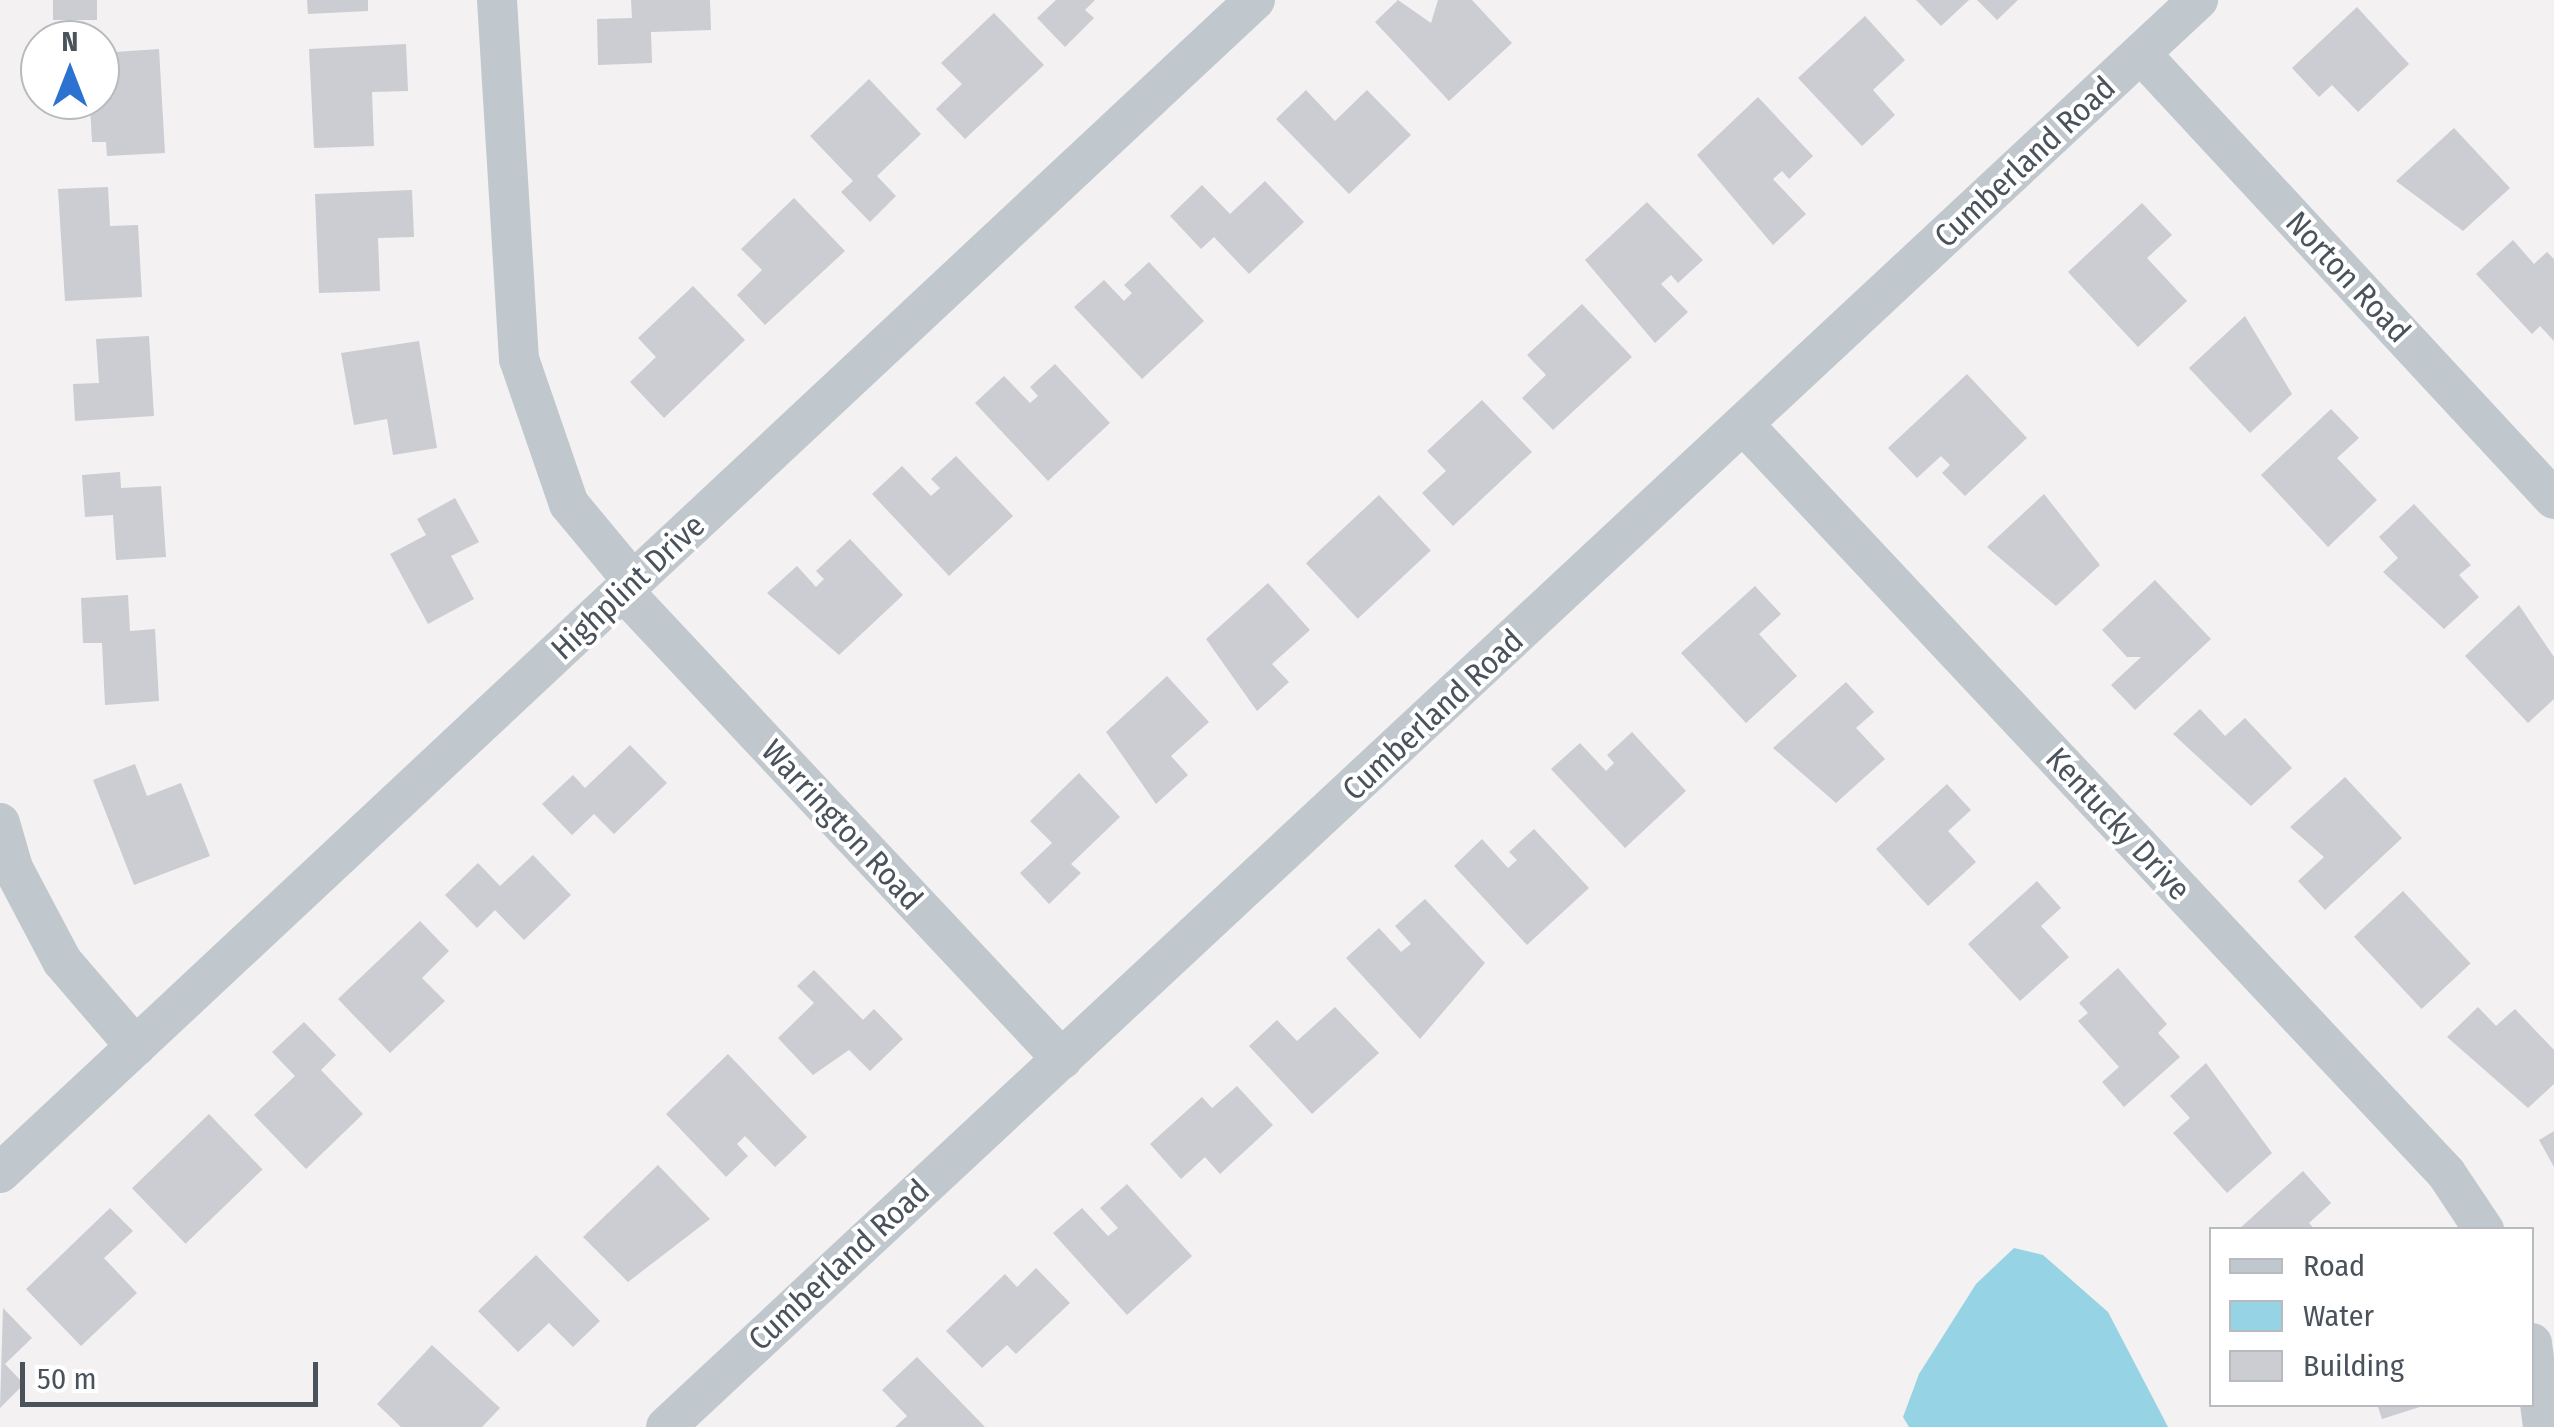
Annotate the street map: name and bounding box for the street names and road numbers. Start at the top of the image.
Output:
street label: Cumberland Road [1927,69,2123,255]
street label: Norton Road [2278,204,2418,350]
street label: Highplint Drive [543,506,713,668]
street label: Cumberland Road [1335,622,1531,808]
street label: Warrington Road [753,732,931,918]
street label: Kentucky Drive [2038,740,2198,908]
street label: Cumberland Road [741,1172,937,1358]

